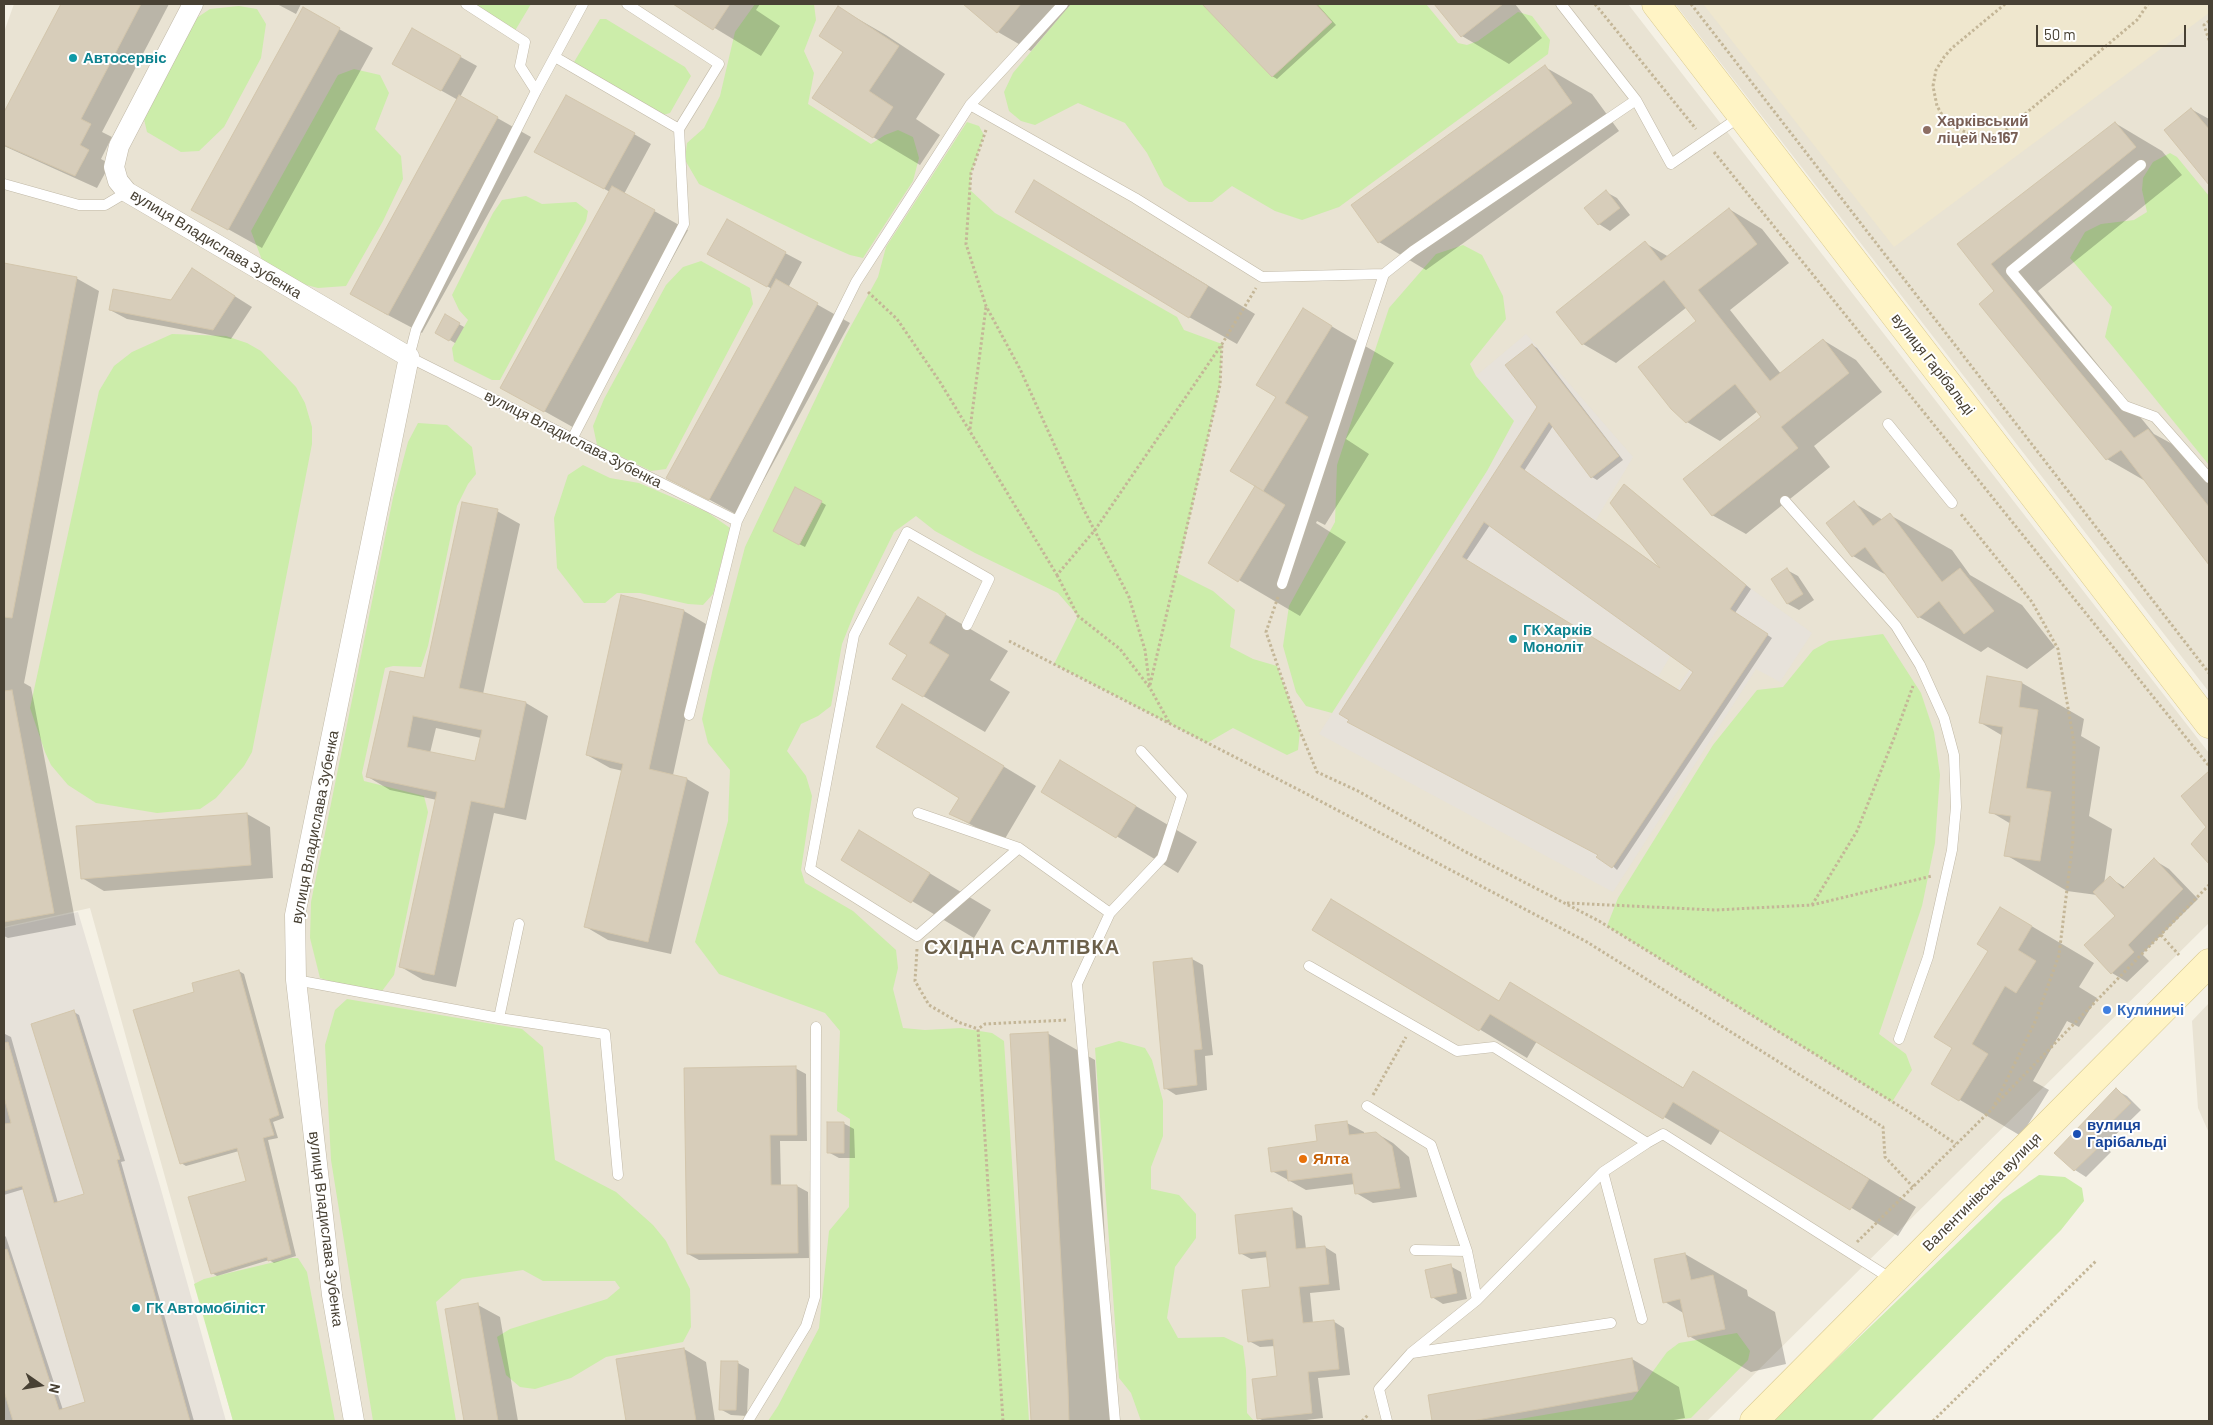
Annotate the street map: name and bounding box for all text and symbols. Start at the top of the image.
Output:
scale bar [2038,15,2188,47]
text: 50 m [2044,25,2076,43]
place label: Автосервіс [83,49,167,67]
marker: Автосервіс [67,52,79,64]
place label: Харківський ліцей №167 [1937,112,2029,147]
marker: Харківський ліцей №167 [1921,124,1933,136]
street label: вулиця Владислава Зубенка [127,186,305,302]
street label: вулиця Гарібальді [1888,310,1978,418]
street label: вулиця Владислава Зубенка [481,386,665,492]
place label: ГК Харків Моноліт [1523,621,1592,656]
marker: ГК Харків Моноліт [1507,633,1519,645]
street label: вулиця Владислава Зубенка [287,729,343,925]
district label: СХІДНА САЛТІВКА [922,935,1122,959]
place label: Кулиничі [2117,1001,2184,1019]
marker: Кулиничі [2101,1004,2113,1016]
place label: вулиця Гарібальді [2087,1116,2167,1151]
marker: вулиця Гарібальді [2071,1128,2083,1140]
street label: Валентинівська вулиця [1919,1129,2045,1255]
street label: вулиця Владислава Зубенка [305,1130,347,1328]
place label: Ялта [1313,1150,1349,1168]
marker: Ялта [1297,1153,1309,1165]
place label: ГК Автомобіліст [146,1299,266,1317]
marker: ГК Автомобіліст [130,1302,142,1314]
north arrow [15,1360,65,1410]
text: N [46,1382,64,1395]

